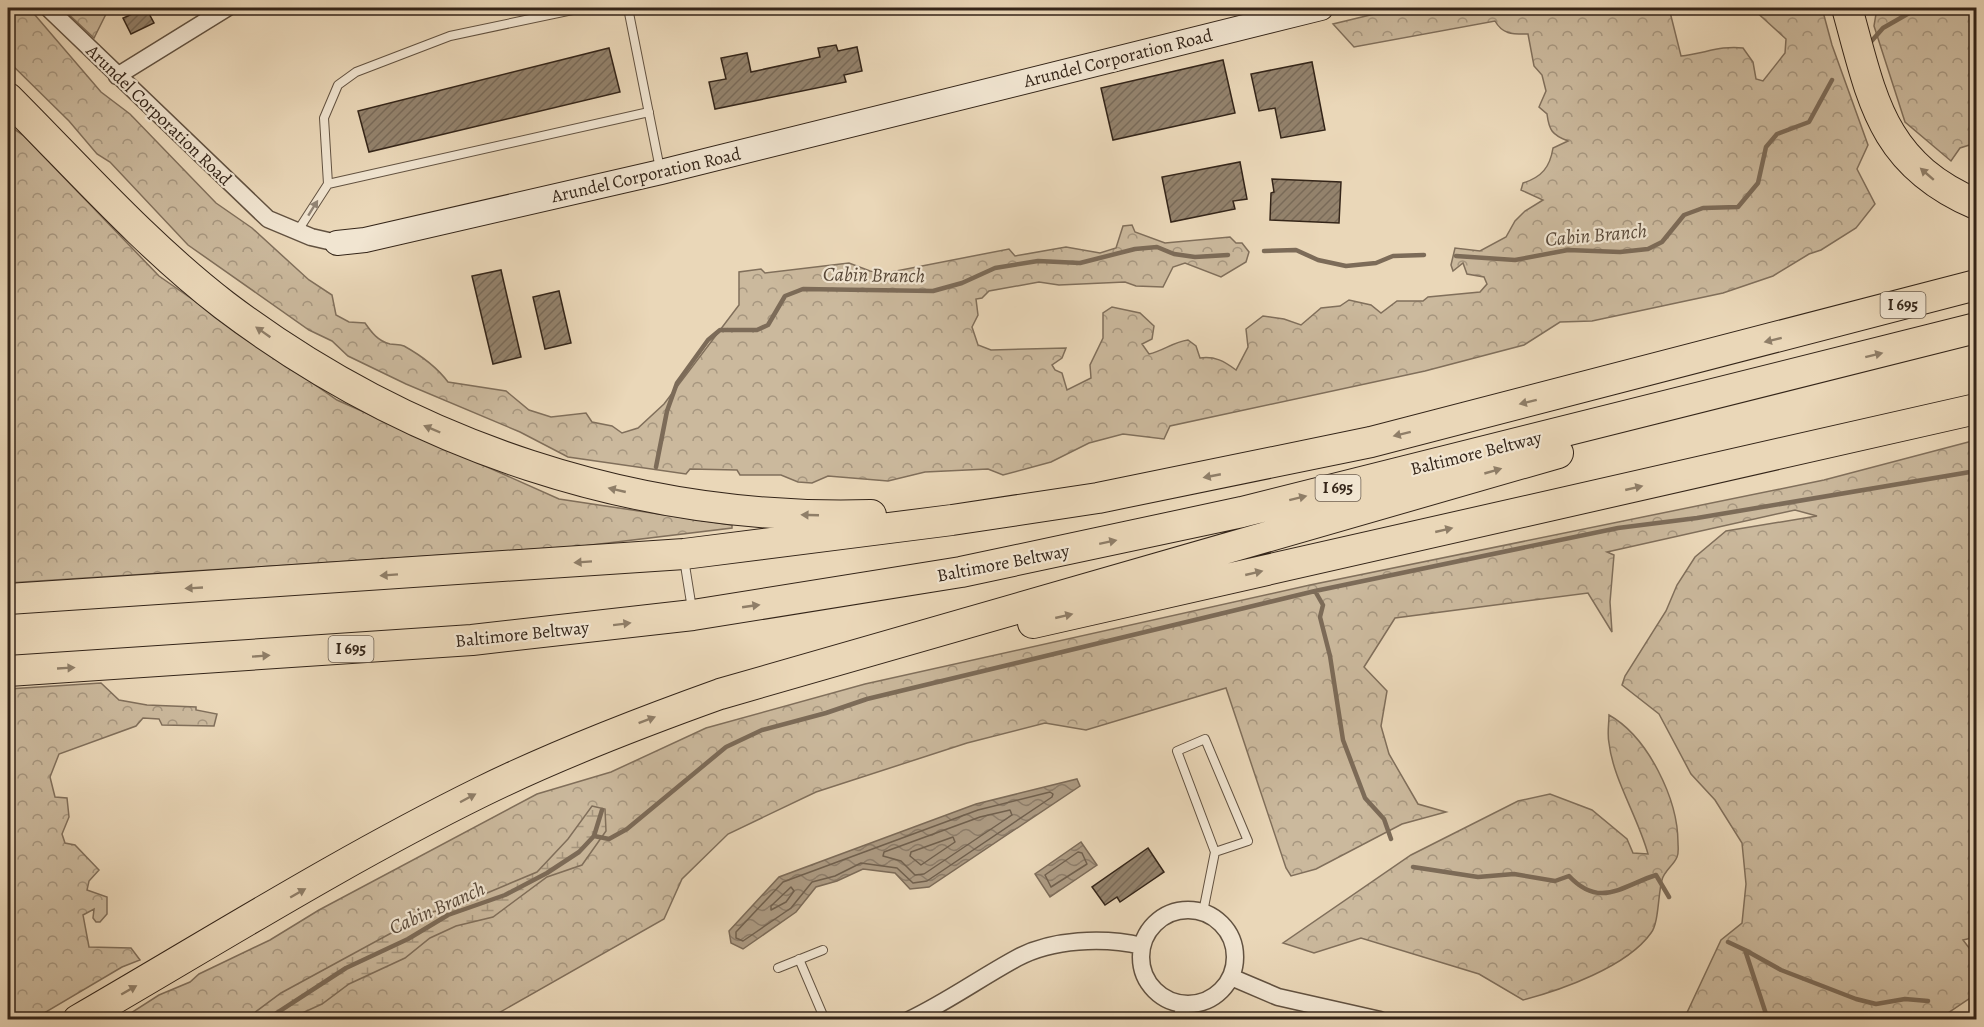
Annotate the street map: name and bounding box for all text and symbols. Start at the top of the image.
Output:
street label: Arundel Corporation Road [1020,23,1215,93]
street label: Arundel Corporation Road [80,38,237,191]
street label: Arundel Corporation Road [548,141,743,209]
one-way arrow [1920,168,1935,181]
one-way arrow [307,200,318,216]
water label: Cabin Branch [1544,217,1648,253]
water label: Cabin Branch [823,261,925,289]
road number: I 695 [1880,292,1926,318]
one-way arrow [256,326,272,338]
one-way arrow [1763,335,1782,345]
one-way arrow [1865,349,1883,359]
one-way arrow [1518,398,1537,408]
one-way arrow [423,424,441,433]
street label: Baltimore Beltway [1408,425,1545,481]
one-way arrow [1393,429,1411,439]
one-way arrow [1484,466,1502,476]
one-way arrow [1202,472,1221,481]
road number: I 695 [1316,475,1360,501]
one-way arrow [1625,482,1644,492]
one-way arrow [607,484,626,494]
one-way arrow [1289,493,1307,503]
one-way arrow [800,510,819,519]
one-way arrow [1435,525,1453,535]
one-way arrow [1099,537,1118,546]
street label: Baltimore Beltway [935,538,1072,588]
one-way arrow [574,558,593,567]
one-way arrow [1245,568,1263,578]
one-way arrow [379,571,398,580]
one-way arrow [185,583,204,592]
one-way arrow [741,602,760,611]
one-way arrow [1054,611,1073,620]
street label: Baltimore Beltway [454,615,591,653]
one-way arrow [613,619,632,628]
road number: I 695 [328,636,374,662]
one-way arrow [251,651,270,660]
one-way arrow [56,663,75,672]
one-way arrow [638,715,656,725]
one-way arrow [460,794,477,803]
water label: Cabin Branch [385,875,489,941]
one-way arrow [290,887,306,898]
one-way arrow [121,985,138,995]

